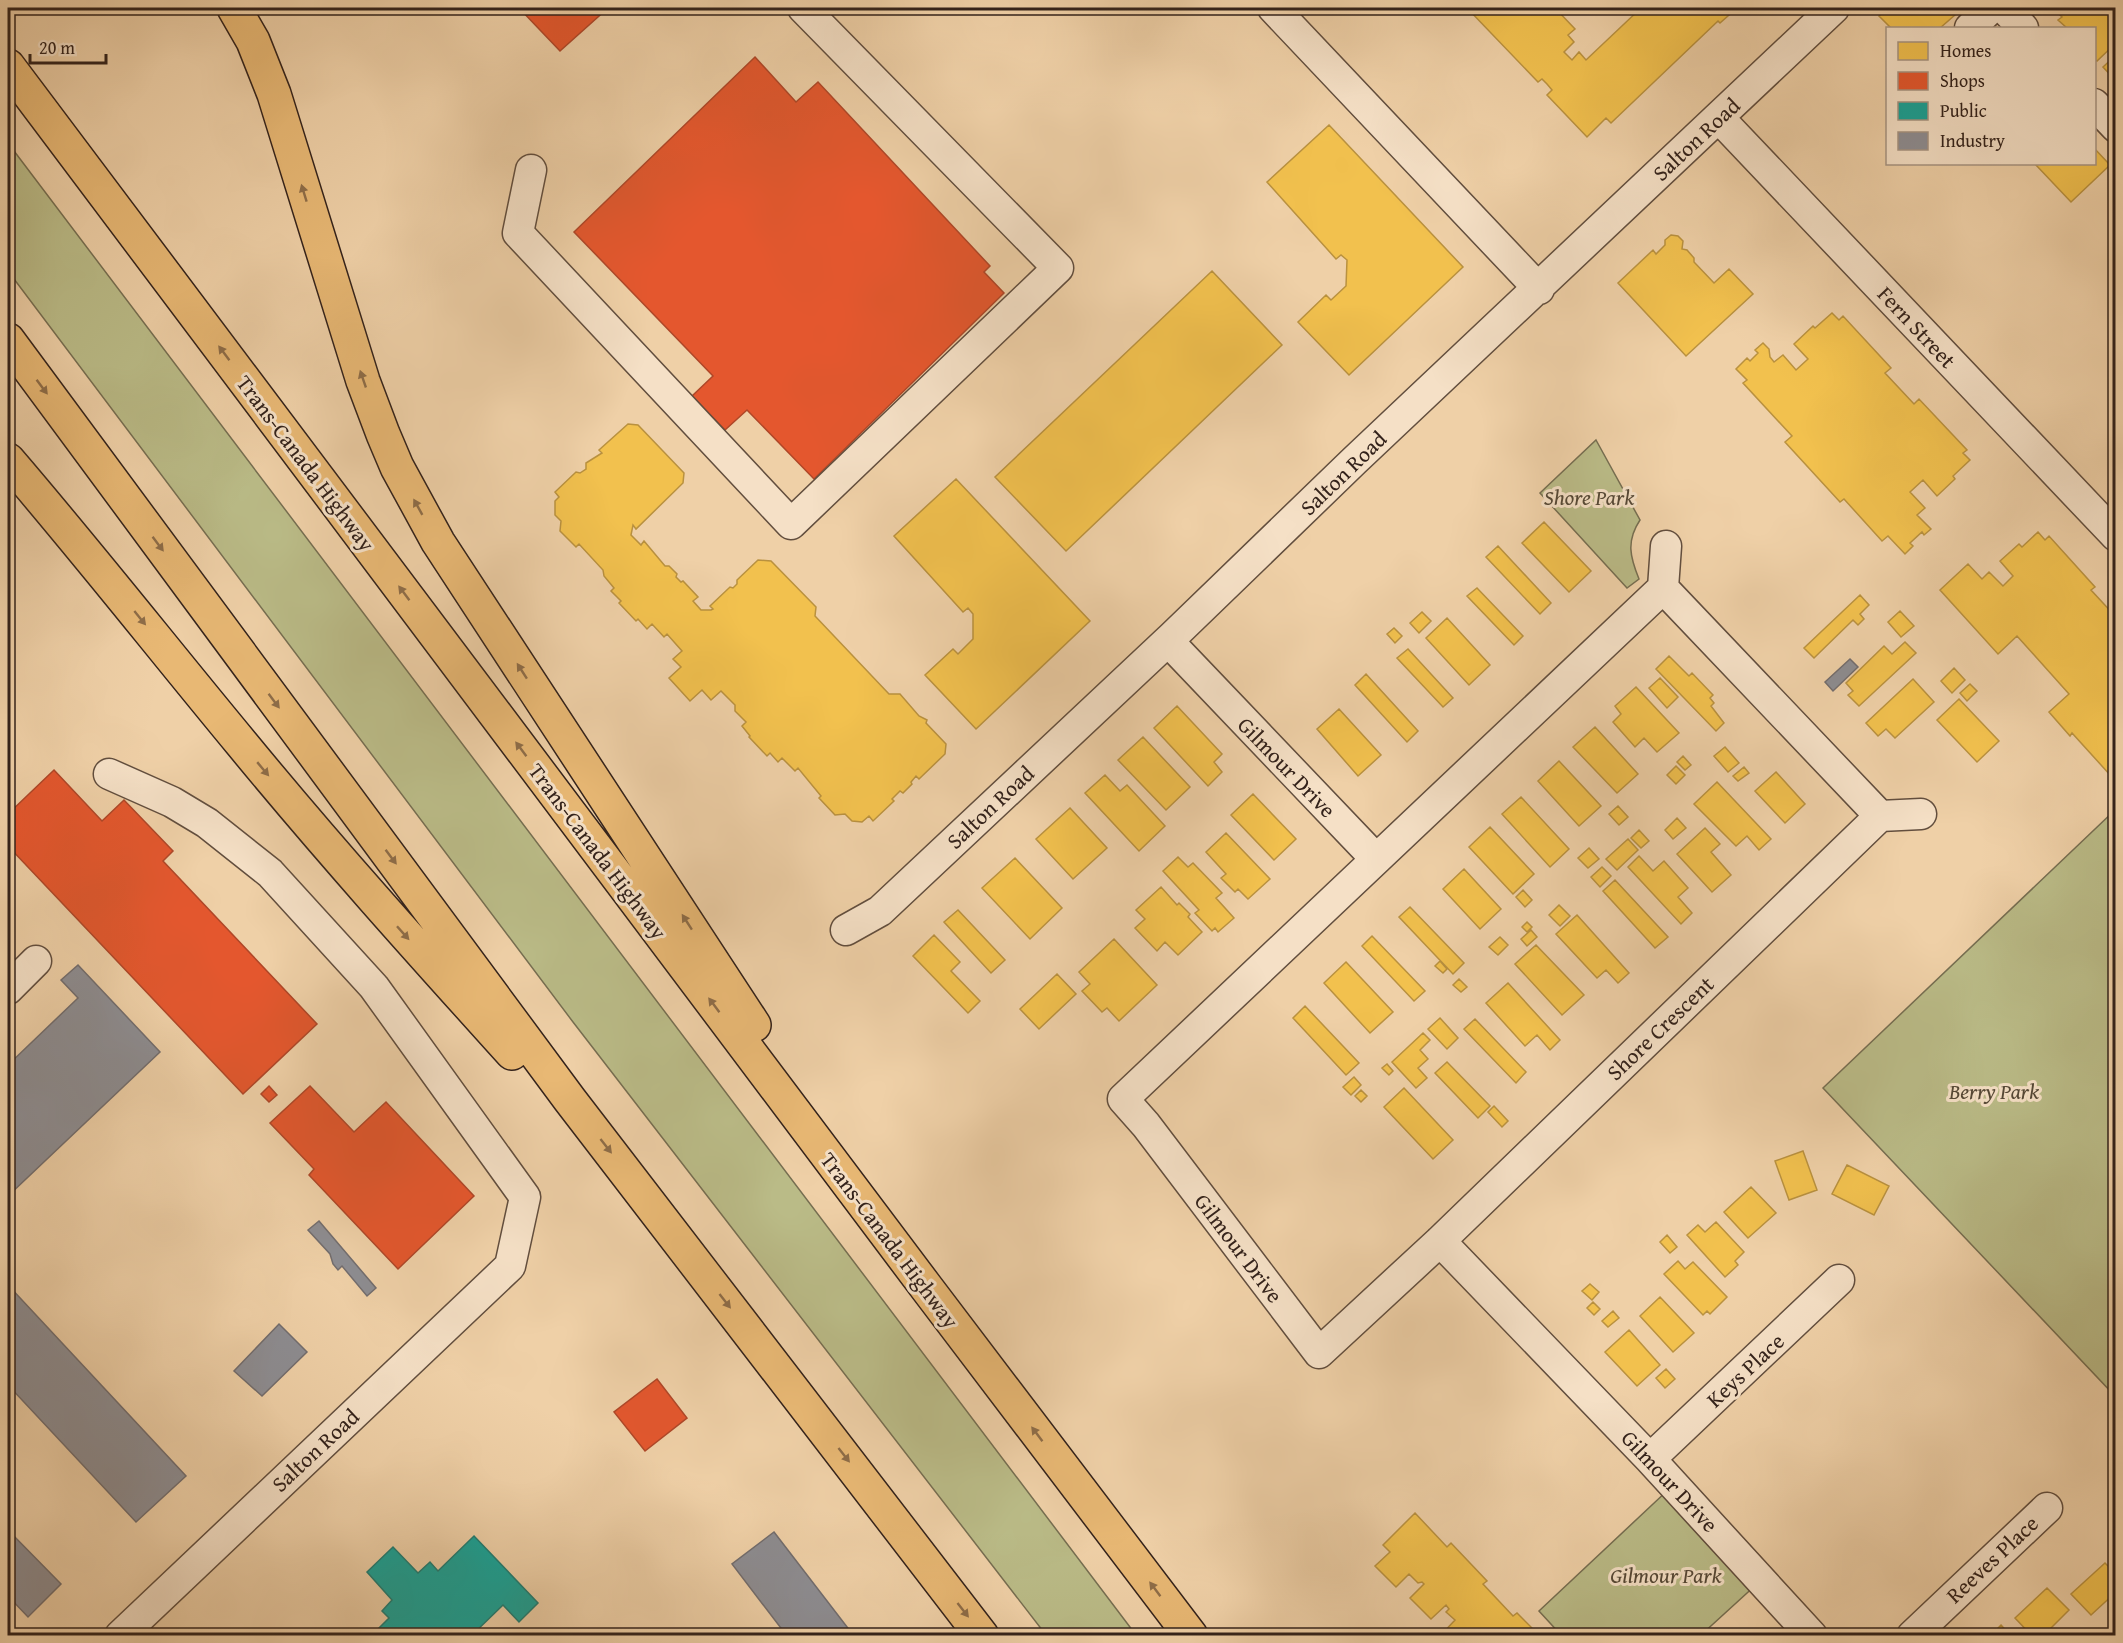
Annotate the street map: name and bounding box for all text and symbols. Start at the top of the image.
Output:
scale bar [30,27,106,65]
legend [1886,27,2096,165]
text: 20 m [39,34,75,61]
text: Homes [1940,37,1991,64]
text: Shops [1940,67,1985,94]
street label: Salton Road [1645,90,1747,188]
text: Public [1940,97,1987,124]
text: Industry [1940,127,2005,154]
one-way arrow [299,184,308,202]
street label: Fern Street [1870,279,1964,375]
one-way arrow [218,346,230,361]
street label: Trans-Canada Highway [229,368,383,558]
one-way arrow [357,370,367,388]
one-way arrow [36,380,48,395]
street label: Salton Road [1292,423,1394,523]
park label: Shore Park [1544,481,1635,513]
one-way arrow [413,498,423,515]
one-way arrow [152,536,165,552]
one-way arrow [398,585,410,601]
one-way arrow [133,610,145,625]
one-way arrow [517,663,528,679]
one-way arrow [268,693,280,708]
street label: Gilmour Drive [1230,709,1344,825]
one-way arrow [515,741,527,757]
street label: Trans-Canada Highway [521,756,675,946]
street label: Salton Road [939,758,1041,856]
one-way arrow [256,761,269,777]
one-way arrow [384,850,396,865]
one-way arrow [681,914,692,930]
one-way arrow [396,925,410,940]
street label: Shore Crescent [1599,968,1721,1088]
one-way arrow [708,998,720,1014]
park label: Berry Park [1948,1075,2040,1107]
one-way arrow [599,1139,611,1154]
street label: Trans-Canada Highway [813,1145,967,1335]
street label: Gilmour Drive [1187,1187,1291,1309]
one-way arrow [718,1293,731,1309]
street label: Keys Place [1699,1325,1791,1415]
street label: Salton Road [264,1401,366,1499]
street label: Gilmour Drive [1614,1423,1726,1539]
one-way arrow [1031,1426,1043,1442]
one-way arrow [837,1448,849,1463]
street label: Reeves Place [1939,1508,2045,1610]
park label: Gilmour Park [1610,1559,1723,1591]
one-way arrow [1149,1581,1161,1597]
one-way arrow [956,1602,969,1618]

